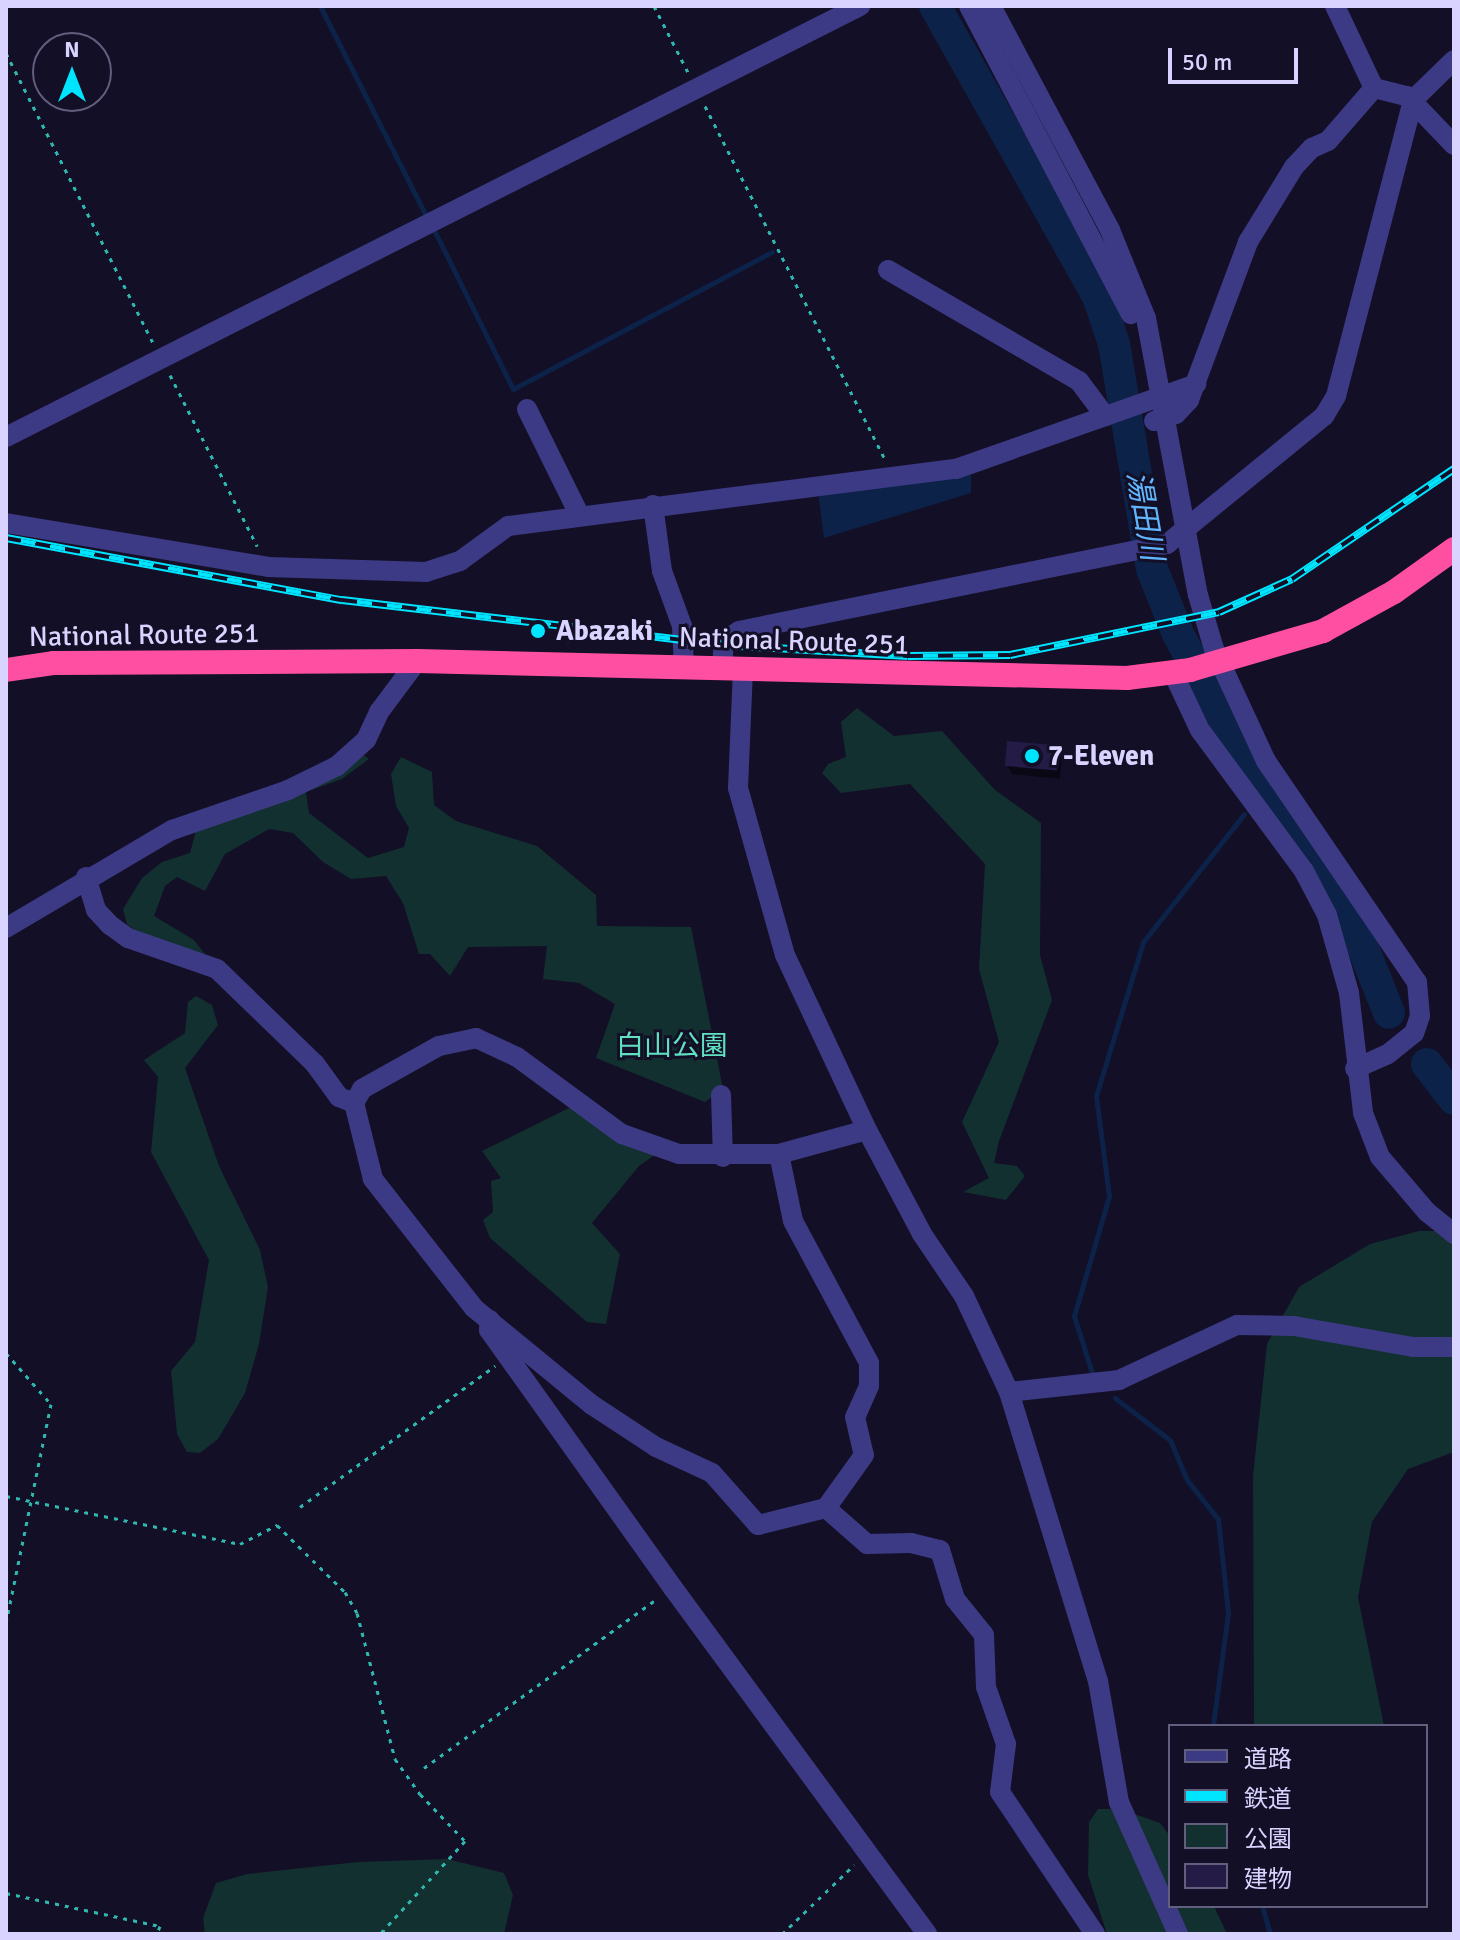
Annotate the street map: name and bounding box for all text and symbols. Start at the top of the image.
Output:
north arrow [32,32,112,112]
scale bar [1172,32,1302,82]
text: N [64,36,80,63]
text: 50 m [1182,47,1232,77]
water label: 湯田川 [1118,469,1170,563]
place label: Abazaki [556,614,653,648]
street label: National Route 251 [29,616,259,654]
marker: Abazaki [527,620,549,642]
street label: National Route 251 [678,620,910,662]
place label: 7-Eleven [1048,739,1154,773]
marker: 7-Eleven [1023,747,1041,765]
park label: 白山公園 [616,1029,728,1063]
legend [1168,1724,1428,1908]
text: 道路 [1244,1744,1292,1774]
text: 鉄道 [1244,1784,1292,1814]
text: 公園 [1244,1824,1292,1854]
text: 建物 [1244,1864,1292,1894]

